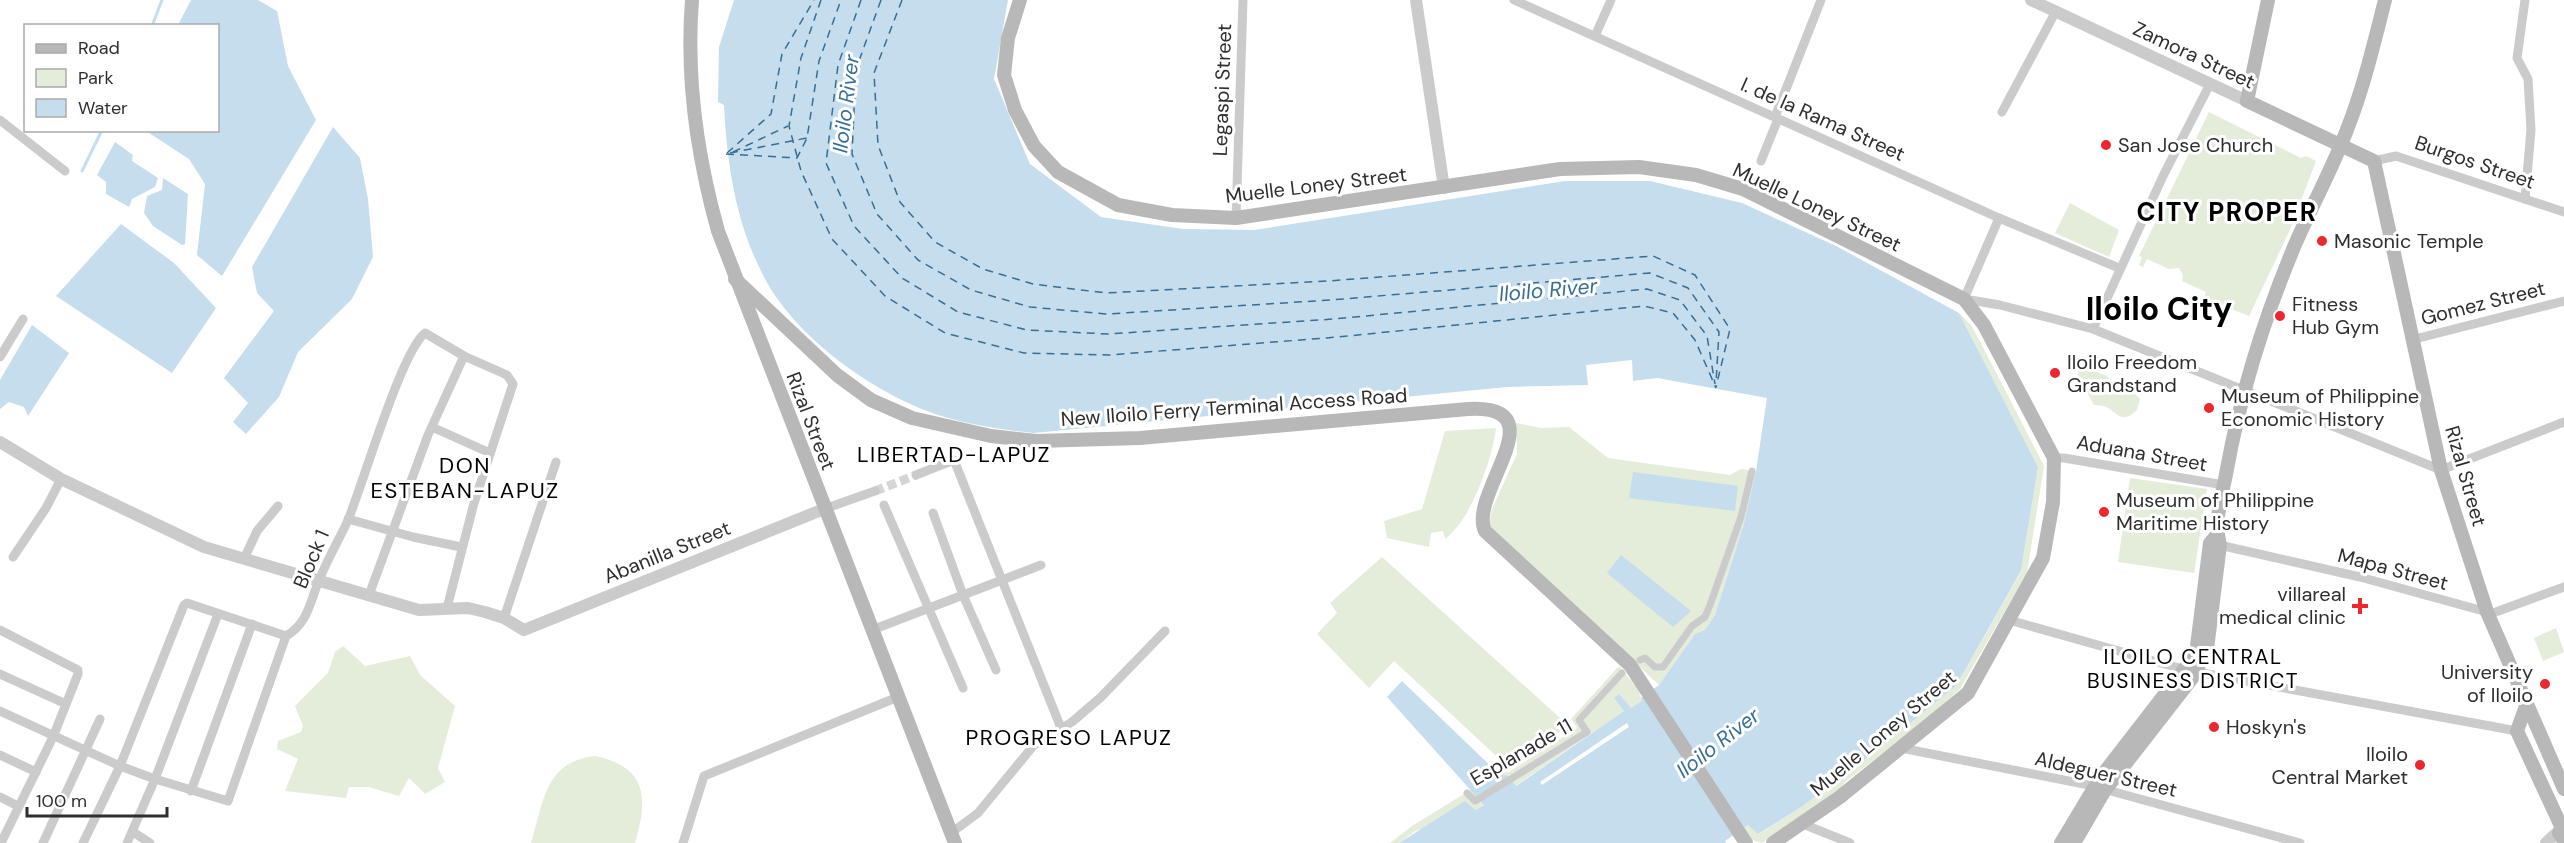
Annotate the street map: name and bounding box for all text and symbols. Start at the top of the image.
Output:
street label: Zamora Street [2129,15,2259,95]
street label: Legaspi Street [1207,23,1237,157]
legend [24,24,219,132]
text: Road [78,36,120,60]
water label: Iloilo River [826,52,866,155]
text: Park [78,66,114,90]
street label: I. de la Rama Street [1737,71,1909,167]
text: Water [78,96,128,120]
street label: Burgos Street [2412,129,2539,195]
place label: San Jose Church [2118,132,2273,158]
marker: San Jose Church [2099,138,2113,152]
street label: Muelle Loney Street [1729,157,1905,257]
street label: Muelle Loney Street [1224,161,1408,209]
district label: CITY PROPER [2136,195,2318,229]
place label: Masonic Temple [2334,228,2484,254]
marker: Masonic Temple [2315,234,2329,248]
water label: Iloilo River [1498,272,1600,308]
street label: Gomez Street [2418,275,2548,331]
district label: Iloilo City [2086,288,2232,330]
place label: Fitness Hub Gym [2292,291,2379,340]
marker: Fitness Hub Gym [2273,309,2287,323]
place label: Iloilo Freedom Grandstand [2067,349,2197,398]
marker: Iloilo Freedom Grandstand [2048,366,2062,380]
street label: Rizal Street [780,368,842,474]
street label: New Iloilo Ferry Terminal Access Road [1060,382,1408,432]
place label: Museum of Philippine Economic History [2221,383,2419,432]
marker: Museum of Philippine Economic History [2202,401,2216,415]
street label: Rizal Street [2439,423,2493,529]
street label: Aduana Street [2075,429,2209,477]
district label: LIBERTAD-LAPUZ [857,440,1051,469]
district label: DON ESTEBAN-LAPUZ [370,451,560,505]
place label: Museum of Philippine Maritime History [2116,487,2314,536]
marker: Museum of Philippine Maritime History [2097,505,2111,519]
street label: Abanilla Street [600,515,734,589]
street label: Block 1 [287,526,335,592]
street label: Mapa Street [2335,542,2451,596]
place label: villareal medical clinic [2219,581,2346,630]
marker: villareal medical clinic [2351,597,2369,615]
district label: ILOILO CENTRAL BUSINESS DISTRICT [2087,643,2299,695]
place label: University of Iloilo [2441,659,2533,708]
street label: Muelle Loney Street [1805,664,1961,802]
marker: University of Iloilo [2538,677,2552,691]
water label: Iloilo River [1671,701,1766,784]
street label: Esplanade 11 [1465,712,1577,792]
place label: Hoskyn's [2226,714,2306,740]
marker: Hoskyn's [2207,720,2221,734]
district label: PROGRESO LAPUZ [966,723,1172,752]
place label: Iloilo Central Market [2272,741,2408,790]
street label: Aldeguer Street [2032,745,2180,803]
marker: Iloilo Central Market [2413,758,2427,772]
scale bar [27,780,166,818]
text: 100 m [36,789,87,813]

